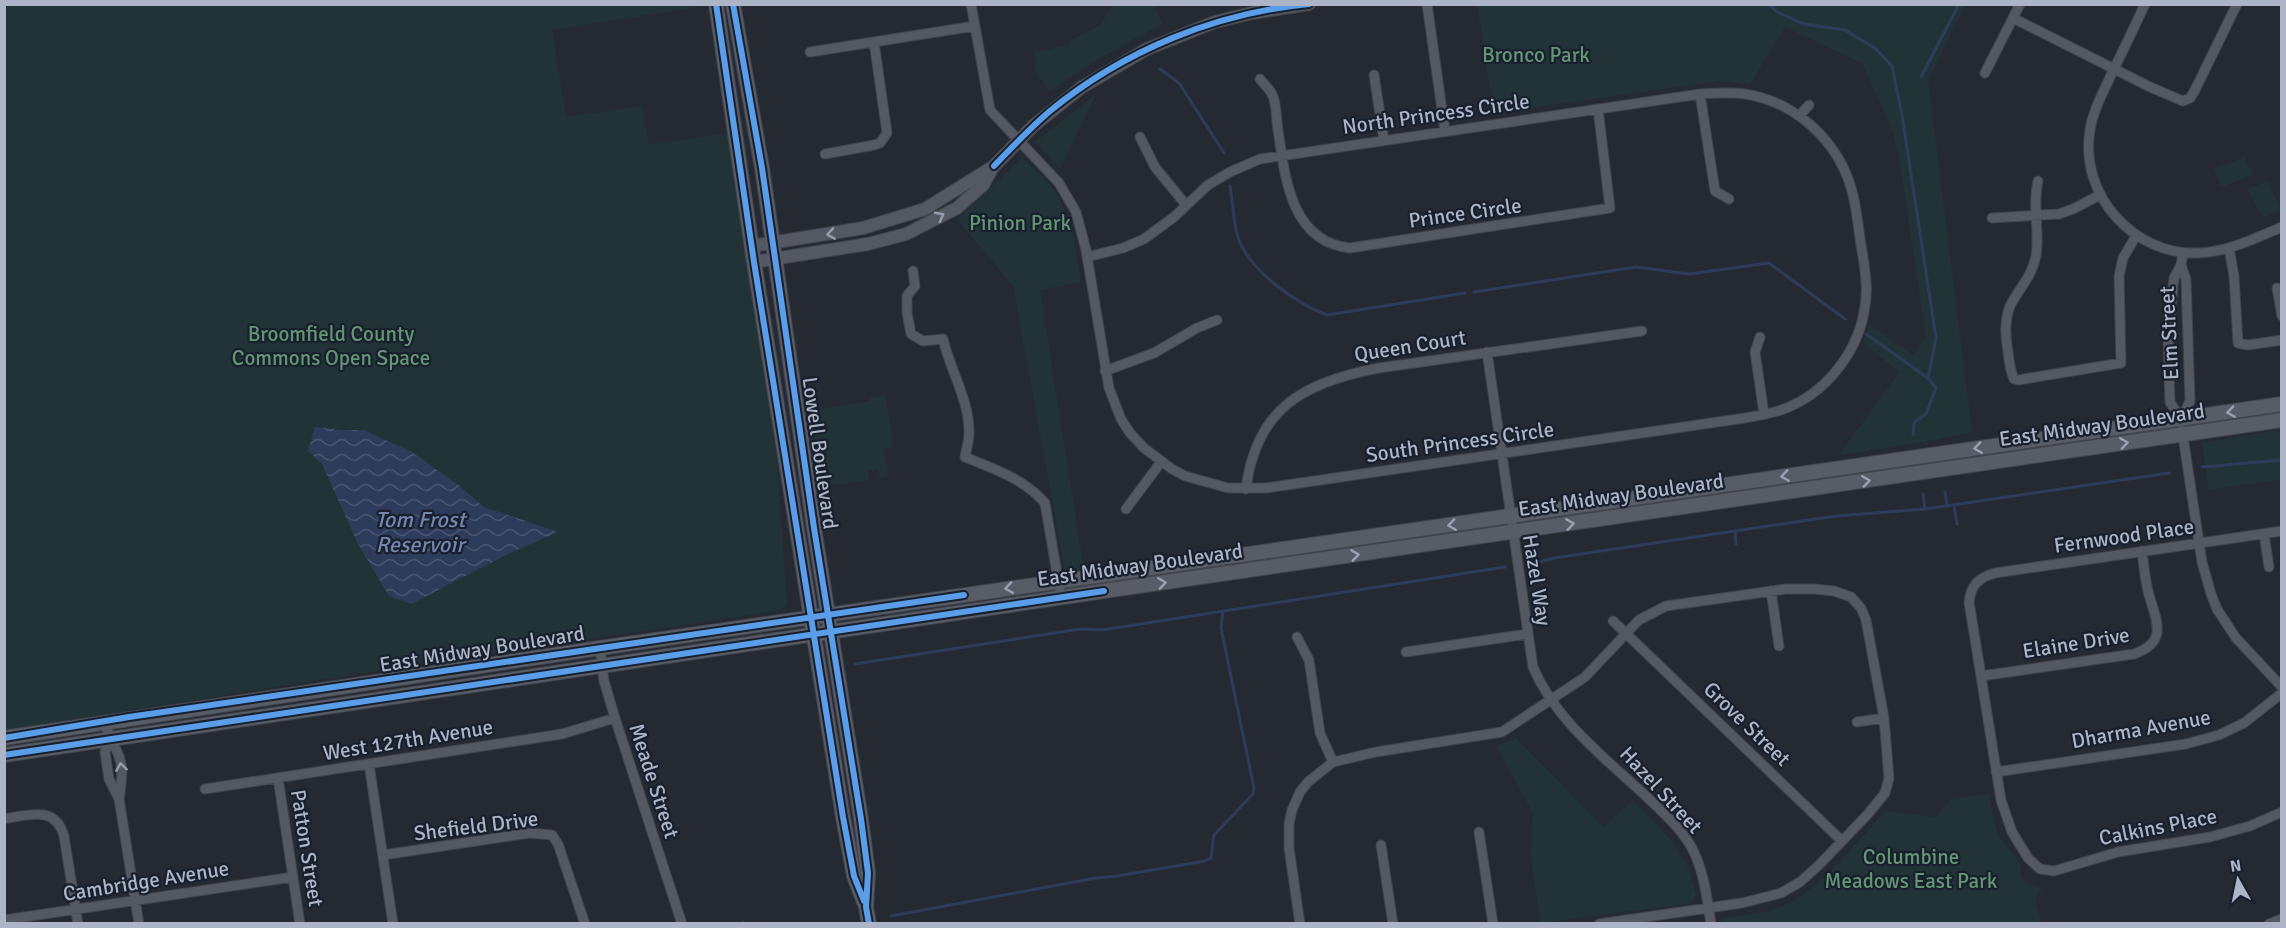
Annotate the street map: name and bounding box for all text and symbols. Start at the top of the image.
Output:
park label: Bronco Park [1482,42,1590,68]
street label: North Princess Circle [1341,88,1531,140]
street label: Prince Circle [1407,192,1523,234]
park label: Pinion Park [969,210,1072,236]
one-way arrow [934,212,945,223]
one-way arrow [826,227,835,239]
street label: Elm Street [2154,285,2184,381]
park label: Broomfield County Commons Open Space [232,321,430,371]
street label: Queen Court [1352,324,1468,368]
street label: Lowell Boulevard [796,375,844,531]
street label: East Midway Boulevard [1998,398,2206,452]
one-way arrow [2227,405,2236,417]
street label: South Princess Circle [1364,416,1556,468]
one-way arrow [2119,437,2128,449]
one-way arrow [1973,442,1982,454]
street label: East Midway Boulevard [1517,468,1725,522]
one-way arrow [1780,470,1789,482]
one-way arrow [1862,475,1871,487]
water label: Tom Frost Reservoir [375,506,467,558]
street label: Fernwood Place [2052,513,2196,559]
one-way arrow [1565,518,1574,530]
one-way arrow [1447,519,1456,531]
street label: Hazel Way [1517,532,1557,628]
street label: East Midway Boulevard [1036,538,1244,592]
one-way arrow [1351,549,1360,561]
one-way arrow [1158,577,1167,589]
one-way arrow [1004,582,1014,594]
street label: East Midway Boulevard [378,620,586,678]
street label: Elaine Drive [2021,622,2131,664]
street label: Grove Street [1698,676,1796,772]
street label: Dharma Avenue [2069,704,2213,754]
street label: West 127th Avenue [321,714,495,766]
street label: Meade Street [623,720,685,842]
street label: Hazel Street [1614,741,1708,839]
one-way arrow [116,763,128,772]
street label: Patton Street [285,788,329,908]
street label: Calkins Place [2097,803,2219,851]
street label: Shefield Drive [412,805,540,847]
park label: Columbine Meadows East Park [1825,844,1998,894]
north arrow [2208,850,2268,910]
street label: Cambridge Avenue [61,855,231,907]
text: N [2229,855,2243,877]

